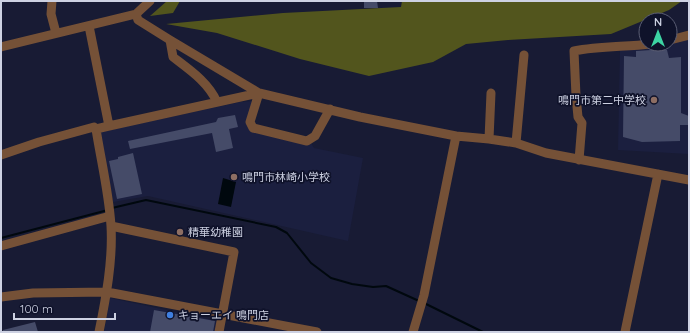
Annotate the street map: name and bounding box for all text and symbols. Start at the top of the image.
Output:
north arrow [638,12,678,52]
text: N [654,15,662,29]
place label: 鳴門市第二中学校 [558,93,646,107]
marker: 鳴門市第二中学校 [649,95,659,105]
place label: 鳴門市林崎小学校 [242,170,330,184]
marker: 鳴門市林崎小学校 [229,172,239,182]
place label: 精華幼稚園 [188,225,243,239]
marker: 精華幼稚園 [175,227,185,237]
scale bar [14,295,115,321]
text: 100 m [20,301,53,316]
place label: キョーエイ 鳴門店 [178,308,269,322]
marker: キョーエイ 鳴門店 [165,310,175,320]

